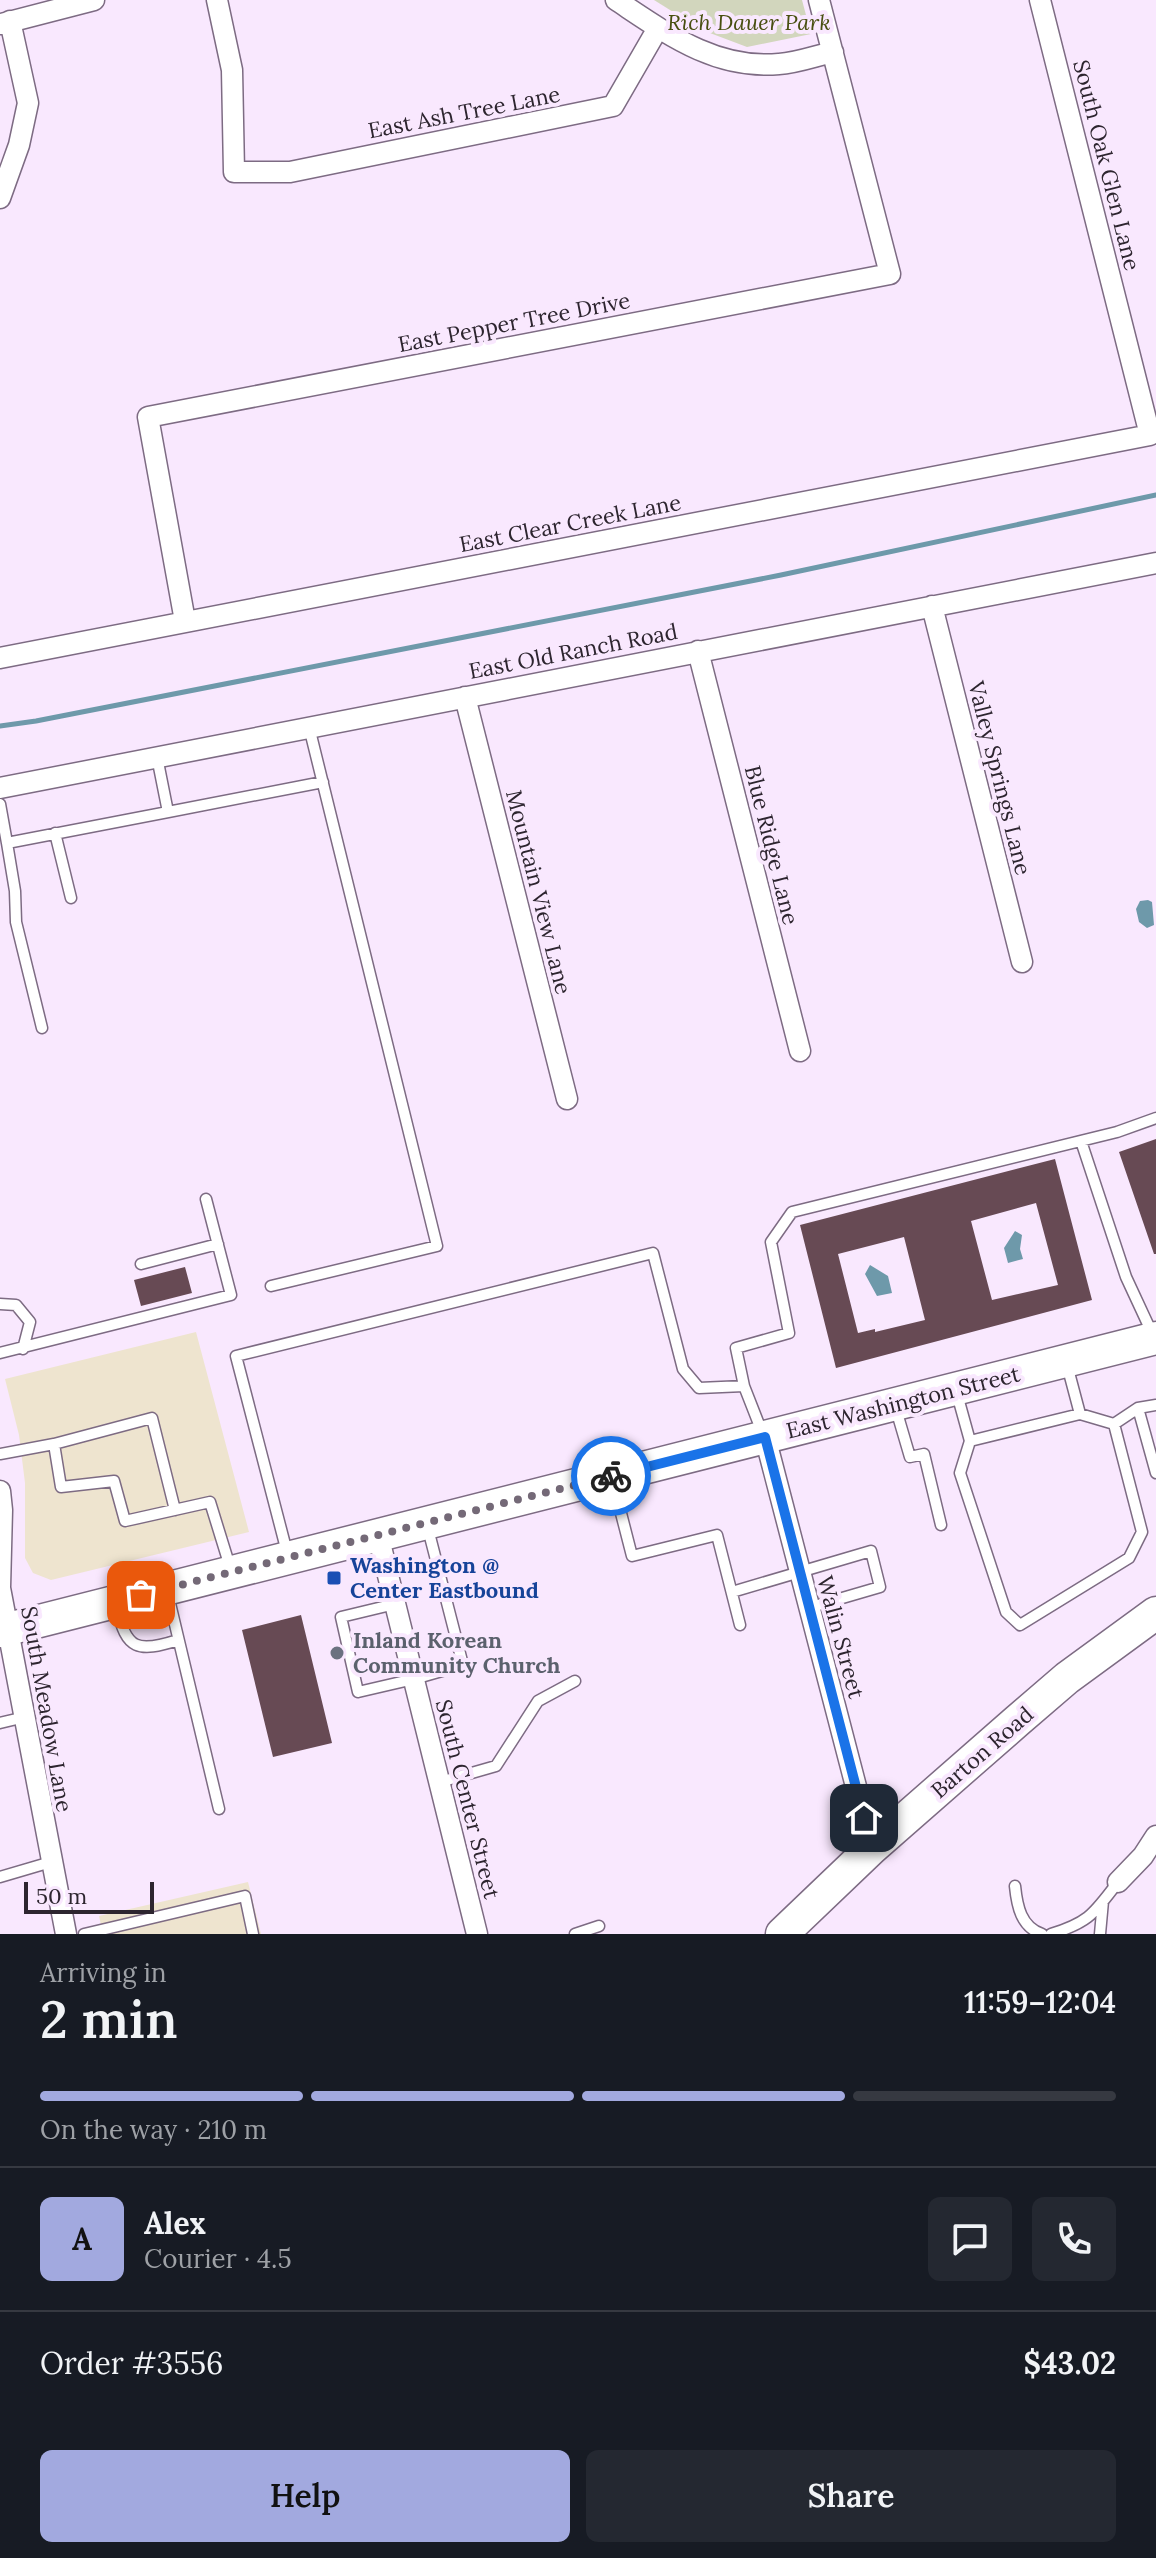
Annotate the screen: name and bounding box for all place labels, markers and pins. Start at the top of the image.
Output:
place label: Washington @ Center Eastbound [350,1551,539,1604]
pin [107,1561,175,1629]
marker: Washington @ Center Eastbound [325,1569,343,1587]
place label: Inland Korean Community Church [353,1626,561,1679]
marker: Inland Korean Community Church [328,1644,346,1662]
pin [830,1784,898,1852]

